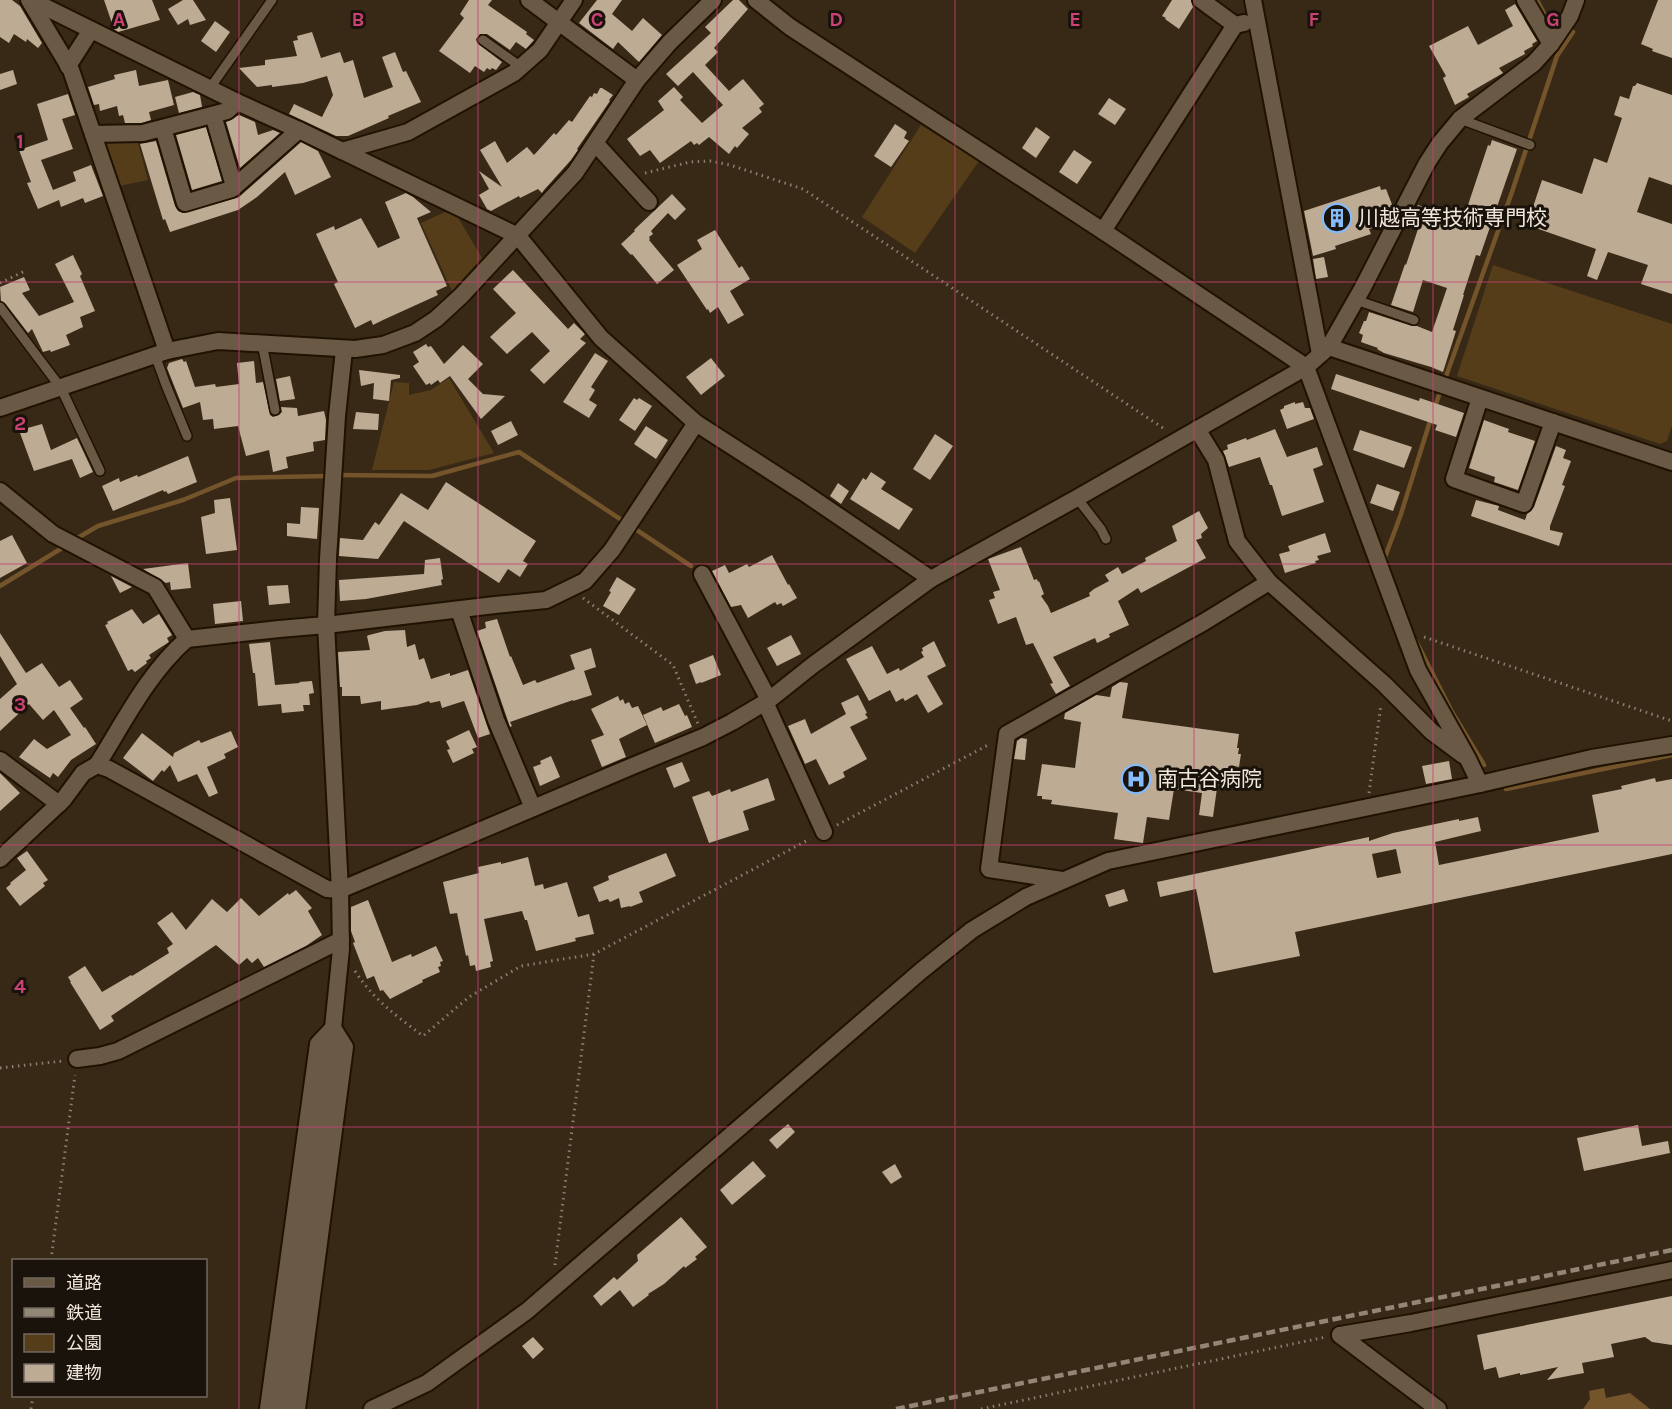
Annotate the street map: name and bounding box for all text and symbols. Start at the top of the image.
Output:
text: A [113,8,126,31]
text: B [352,8,364,31]
text: C [591,8,603,31]
text: D [829,8,843,31]
text: E [1069,8,1081,31]
text: F [1309,8,1320,31]
text: G [1546,8,1560,31]
text: 1 [16,130,24,153]
building icon: 川越高等技術専門校 [1321,202,1353,234]
place label: 川越高等技術専門校 [1358,206,1547,230]
text: 2 [14,412,26,435]
text: 3 [14,693,26,716]
hospital icon: 南古谷病院 [1120,763,1152,795]
place label: 南古谷病院 [1157,767,1262,791]
text: 4 [14,975,26,998]
legend [12,1259,207,1397]
text: 道路 [66,1272,102,1294]
text: 鉄道 [66,1302,102,1324]
text: 公園 [66,1332,102,1354]
text: 建物 [66,1362,102,1384]

